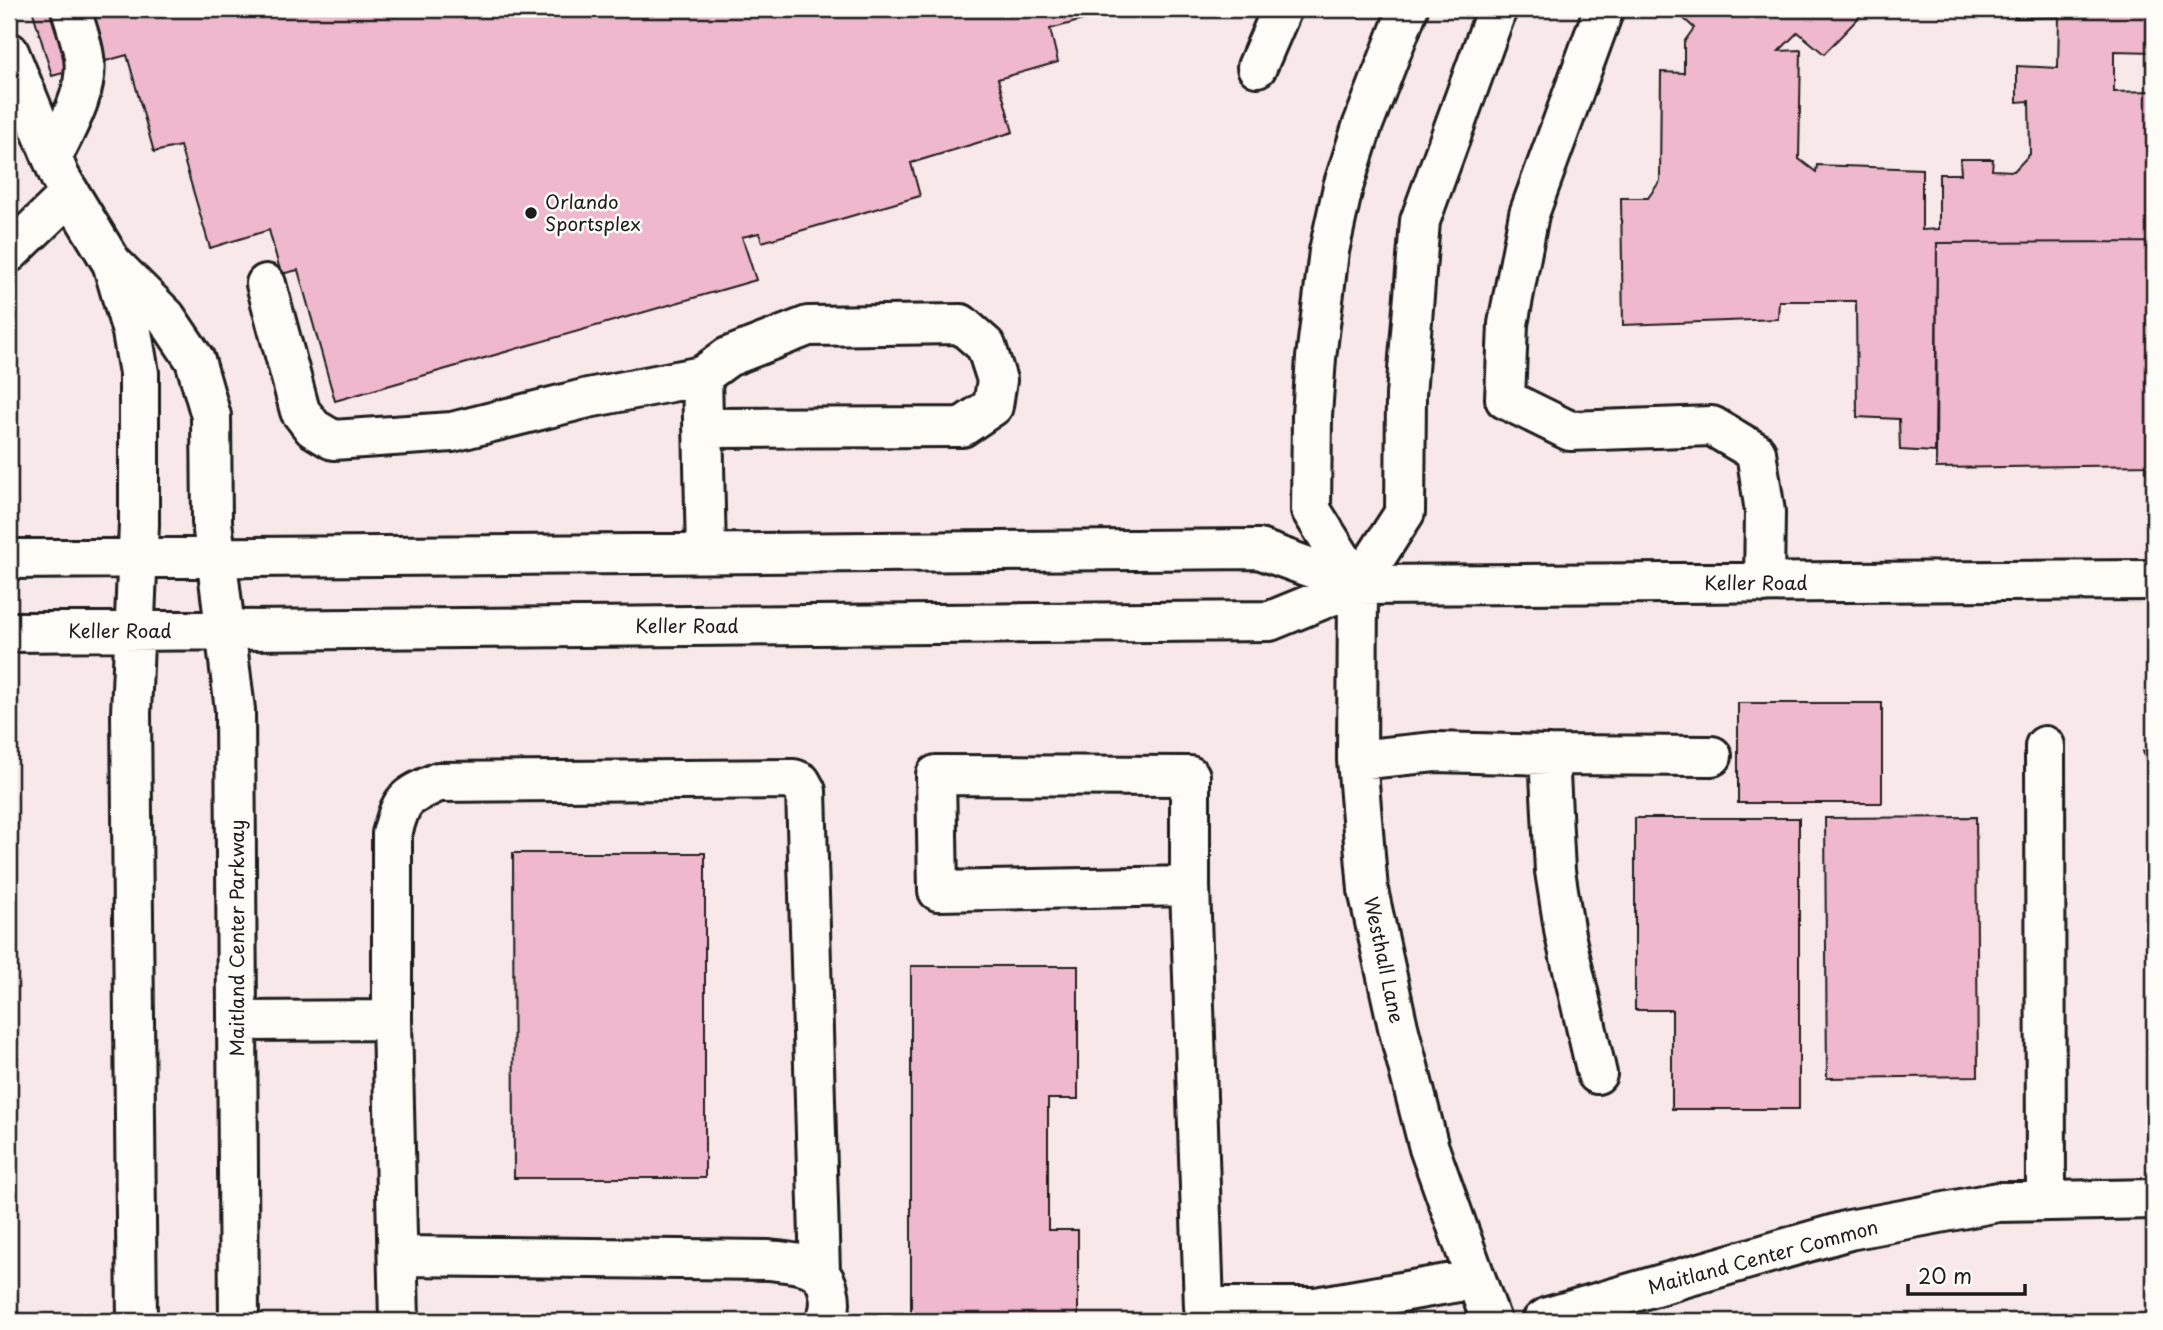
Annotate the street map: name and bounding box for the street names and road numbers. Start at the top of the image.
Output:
street label: Keller Road [1704,568,1808,596]
street label: Keller Road [635,611,739,639]
street label: Keller Road [68,616,172,644]
street label: Maitland Center Parkway [222,820,250,1056]
street label: Westhall Lane [1358,894,1412,1026]
street label: Maitland Center Common [1645,1212,1881,1300]

